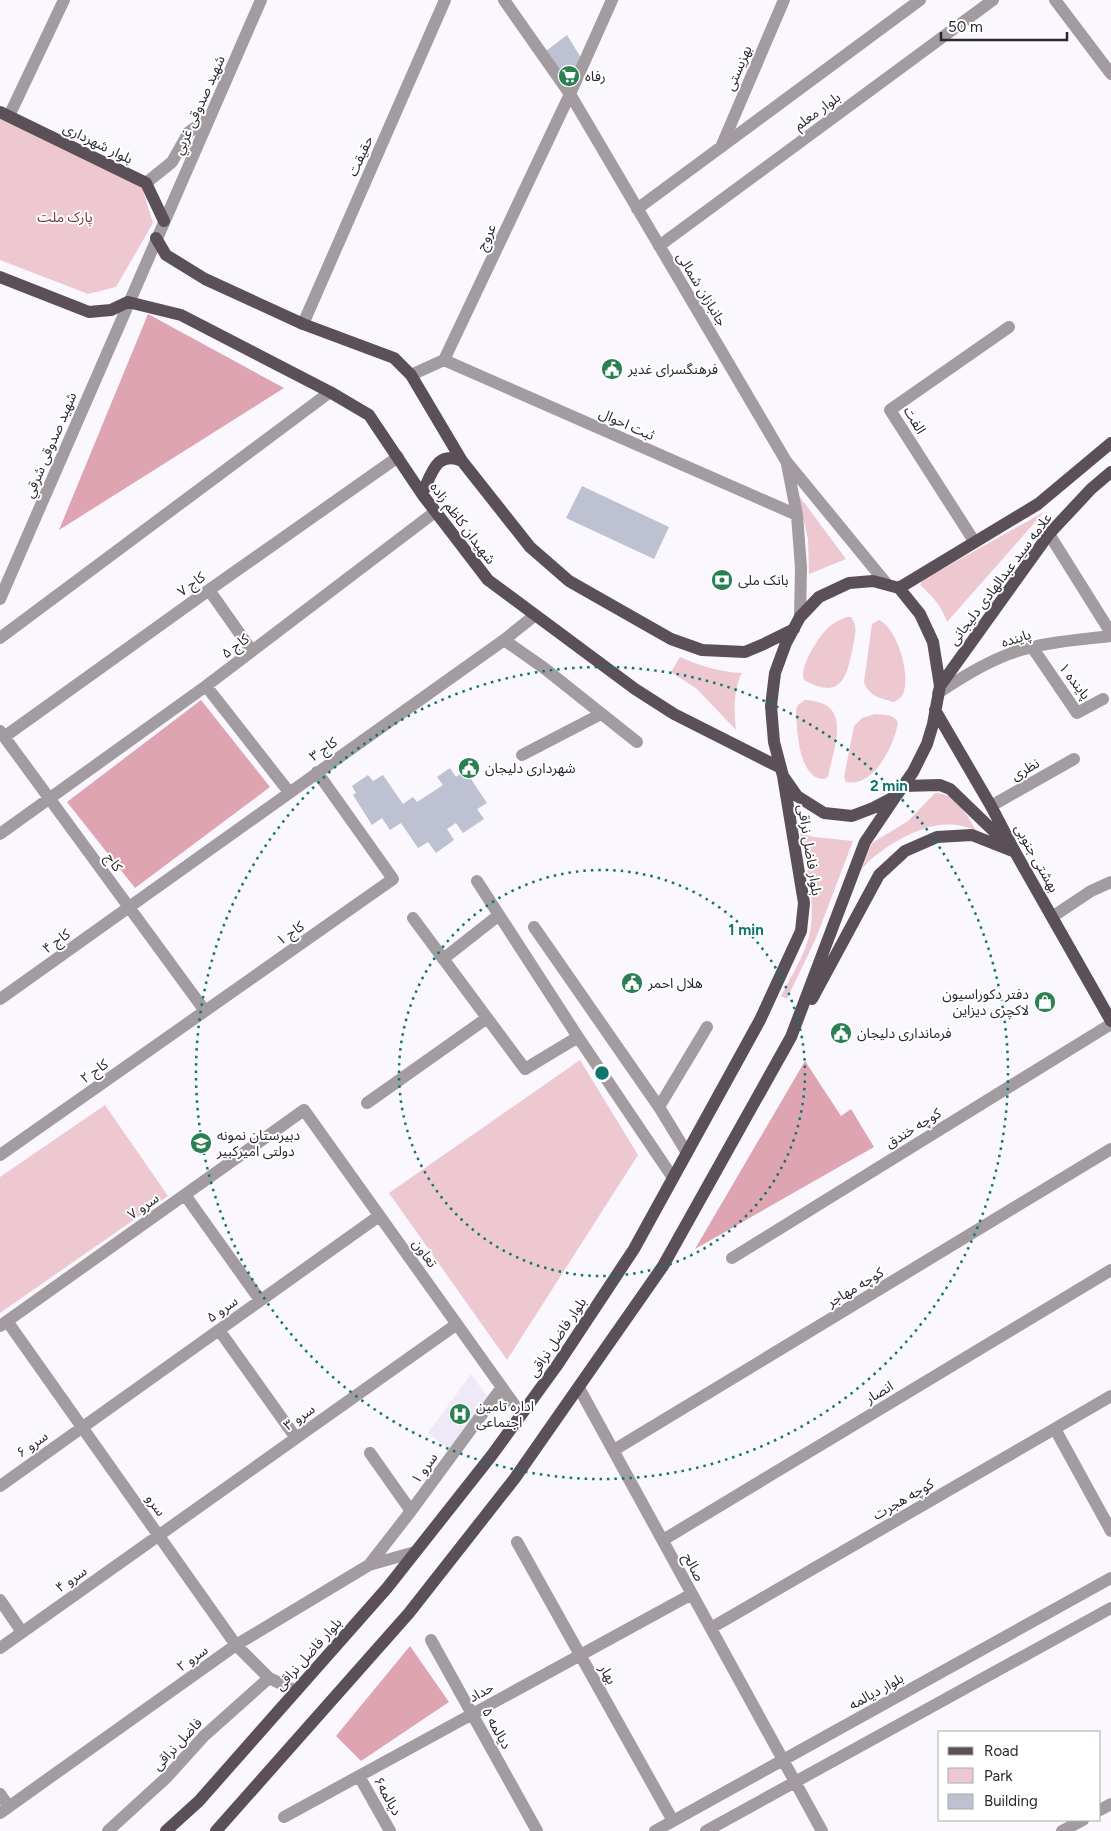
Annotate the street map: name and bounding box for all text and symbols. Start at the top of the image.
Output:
scale bar [941,10,1067,42]
text: 50 m [948,18,983,36]
street label: بهزیستی [721,43,756,93]
street label: شهید صدوقی غربي [170,53,231,158]
supermarket icon: رفاه [557,64,581,88]
place label: رفاه [585,68,606,85]
street label: بلوار معلم [791,89,845,136]
street label: بلوار شهرداری [60,119,136,168]
street label: حقیقت [344,133,377,179]
park label: پارک ملت [37,209,93,227]
street label: عروج [473,221,502,254]
street label: جانبازان شمالی [673,249,730,329]
public building icon: فرهنگسرای غدیر [600,357,624,381]
place label: فرهنگسرای غدیر [627,361,718,378]
street label: شهید صدوقی شرقي [21,390,82,502]
street label: الفت [900,403,929,437]
street label: ثبت احوال [596,405,657,444]
street label: شهیدان کاظم زاده [425,479,499,569]
street label: علامه سید عبدالهادی دلیجانی [945,510,1056,649]
street label: کاج ۷ [174,568,210,602]
bank icon: بانک ملی [710,568,734,592]
place label: بانک ملی [738,572,789,589]
street label: پاینده [999,626,1033,652]
street label: کاج ۵ [218,630,254,664]
street label: پاینده ۱ [1054,660,1094,704]
street label: کاج ۳ [306,734,342,767]
street label: نظری [1008,754,1043,784]
public building icon: شهرداری دلیجان [457,756,481,780]
place label: شهرداری دلیجان [485,760,576,777]
text: 2 min [870,777,908,795]
street label: بلوار فاضل نراقی [794,803,825,897]
street label: بهشتی جنوبی [1011,821,1062,896]
street label: کاج [100,850,126,876]
street label: کاج ۱ [273,918,309,951]
text: 1 min [728,921,764,939]
street label: کاج ۴ [39,925,75,959]
public building icon: هلال احمر [620,971,644,995]
place label: هلال احمر [647,975,703,992]
place label: دفتر دکوراسیون لاکچری دیزاین [942,986,1029,1020]
shop icon: دفتر دکوراسیون لاکچری دیزاین [1033,990,1057,1014]
public building icon: فرمانداری دلیجان [829,1021,853,1045]
place label: فرمانداری دلیجان [857,1025,952,1042]
street label: کاج ۲ [77,1056,113,1089]
centre of rings [593,1064,611,1082]
street label: کوچه خندق [882,1105,945,1153]
place label: دبیرستان نمونه دولتی امیرکبیر [216,1127,300,1160]
school or university icon: دبیرستان نمونه دولتی امیرکبیر [189,1131,213,1155]
street label: سرو ۷ [124,1190,162,1223]
street label: تعاون [408,1236,441,1271]
street label: کوچه مهاجر [823,1264,887,1312]
street label: سرو ۵ [203,1292,241,1326]
street label: بلوار فاضل نراقی [525,1294,590,1380]
street label: انصار [861,1378,896,1408]
place label: اداره تامین اجتماعی [476,1398,534,1431]
street label: سرو ۳ [280,1401,318,1434]
hospital icon: اداره تامین اجتماعی [448,1402,472,1426]
street label: سرو ۶ [13,1428,51,1461]
street label: سرو ۱ [407,1449,441,1487]
street label: کوچه هجرت [870,1475,937,1525]
street label: سرو [142,1491,169,1520]
street label: صالح [677,1550,708,1585]
street label: سرو ۴ [52,1563,90,1596]
street label: بلوار فاضل نراقی [271,1614,346,1694]
street label: سرو ۲ [173,1642,211,1675]
street label: بهار [595,1660,620,1687]
street label: بلوار دیالمه [846,1669,907,1713]
street label: حداد [466,1679,497,1706]
street label: دیالمه ۵ [478,1704,515,1752]
street label: فاضل نراقی [149,1715,206,1774]
legend [938,1731,1101,1821]
text: Road [984,1742,1019,1760]
text: Park [984,1767,1013,1785]
street label: دیالمه۶ [370,1774,405,1819]
text: Building [984,1792,1038,1810]

